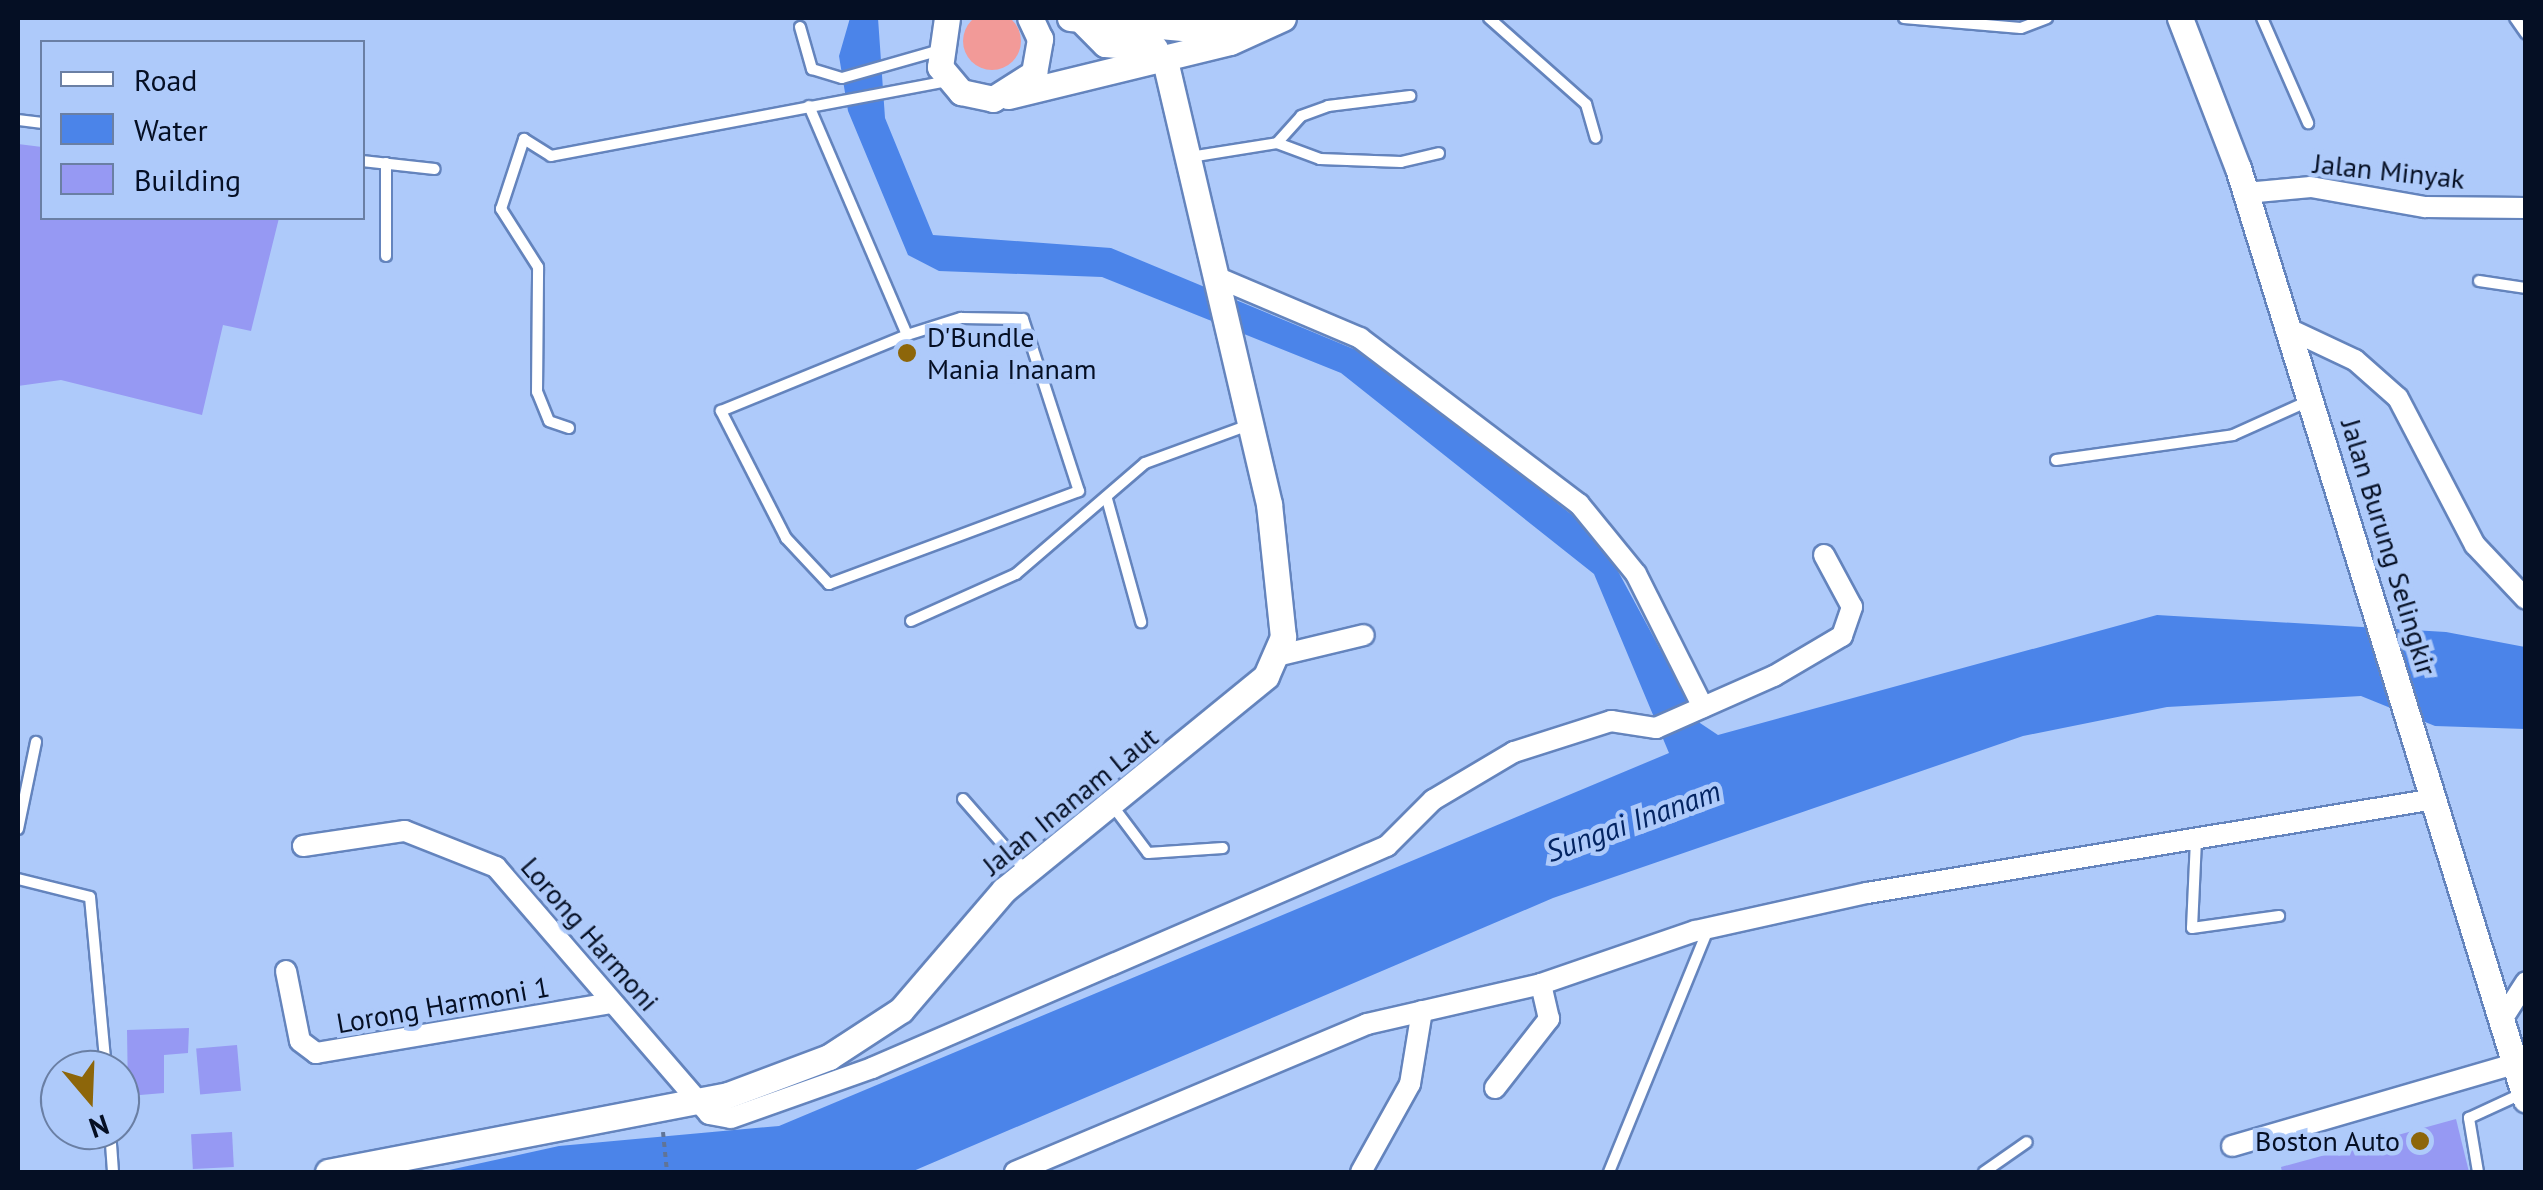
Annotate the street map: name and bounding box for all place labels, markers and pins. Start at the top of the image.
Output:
place label: D'Bundle Mania Inanam [927,320,1097,386]
marker: D'Bundle Mania Inanam [896,342,918,364]
place label: Boston Auto [2254,1124,2400,1158]
marker: Boston Auto [2409,1130,2431,1152]

